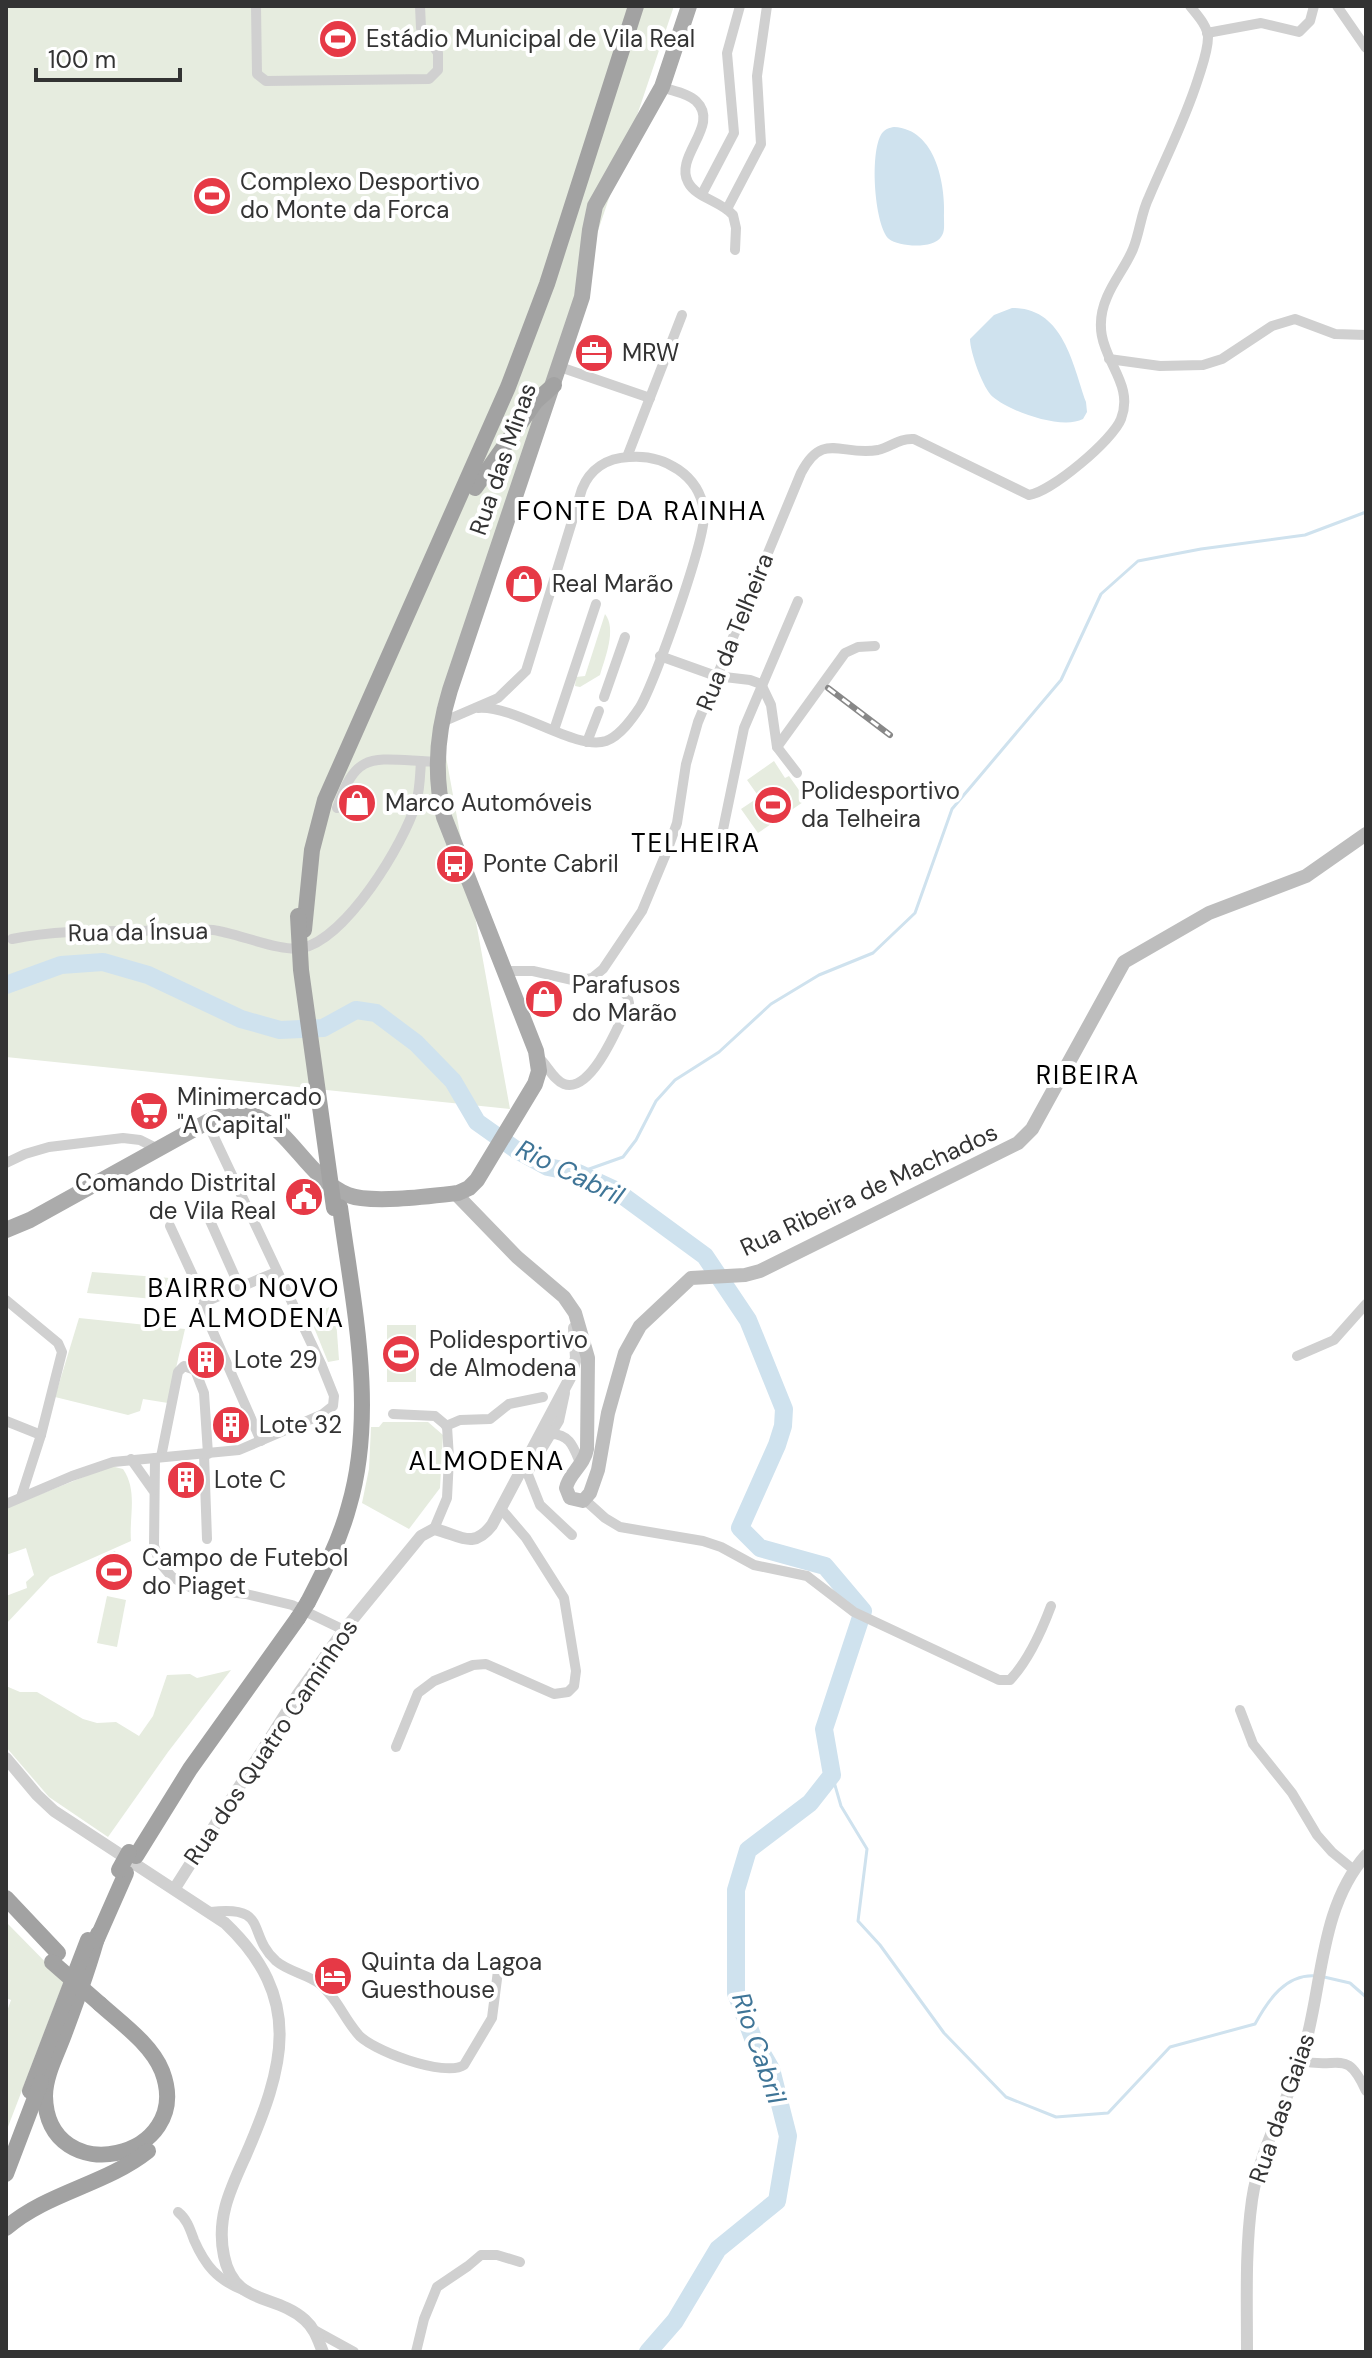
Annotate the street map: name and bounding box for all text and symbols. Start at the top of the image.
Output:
sports icon: Estádio Municipal de Vila Real [317,18,359,60]
place label: Estádio Municipal de Vila Real [366,23,695,54]
scale bar [36,32,180,82]
text: 100 m [48,44,116,75]
place label: Complexo Desportivo do Monte da Forca [240,166,480,225]
sports icon: Complexo Desportivo do Monte da Forca [191,175,233,217]
office icon: MRW [573,332,615,374]
place label: MRW [622,337,679,368]
street label: Rua das Minas [462,379,543,539]
district label: FONTE DA RAINHA [517,494,767,528]
street label: Rua da Telheira [689,548,780,715]
shop icon: Real Marão [503,563,545,605]
place label: Real Marão [552,568,673,599]
place label: Polidesportivo da Telheira [801,775,960,834]
shop icon: Marco Automóveis [336,782,378,824]
sports icon: Polidesportivo da Telheira [752,784,794,826]
place label: Marco Automóveis [385,787,592,818]
district label: TELHEIRA [631,826,761,860]
bus stop icon: Ponte Cabril [434,843,476,885]
place label: Ponte Cabril [483,848,619,879]
street label: Rua da Ínsua [68,915,208,948]
place label: Parafusos do Marão [572,969,681,1028]
shop icon: Parafusos do Marão [523,978,565,1020]
district label: RIBEIRA [1036,1058,1140,1092]
place label: Minimercado "A Capital" [177,1081,322,1140]
supermarket icon: Minimercado "A Capital" [128,1090,170,1132]
street label: Rua Ribeira de Machados [735,1116,1002,1263]
water label: Rio Cabril [511,1131,630,1213]
place label: Comando Distrital de Vila Real [75,1167,276,1226]
public building icon: Comando Distrital de Vila Real [283,1176,325,1218]
district label: BAIRRO NOVO DE ALMODENA [143,1271,345,1335]
place label: Polidesportivo de Almodena [429,1324,588,1383]
sports icon: Polidesportivo de Almodena [380,1333,422,1375]
building icon: Lote 29 [185,1339,227,1381]
place label: Lote 29 [234,1344,318,1375]
building icon: Lote 32 [210,1404,252,1446]
place label: Lote 32 [259,1409,342,1440]
district label: ALMODENA [409,1444,565,1478]
building icon: Lote C [165,1459,207,1501]
place label: Lote C [214,1464,286,1495]
place label: Campo de Futebol do Piaget [142,1542,348,1601]
sports icon: Campo de Futebol do Piaget [93,1551,135,1593]
street label: Rua dos Quatro Caminhos [177,1613,364,1871]
place label: Quinta da Lagoa Guesthouse [361,1946,542,2005]
hotel icon: Quinta da Lagoa Guesthouse [312,1955,354,1997]
water label: Rio Cabril [724,1988,794,2109]
street label: Rua das Gaias [1241,2029,1322,2187]

